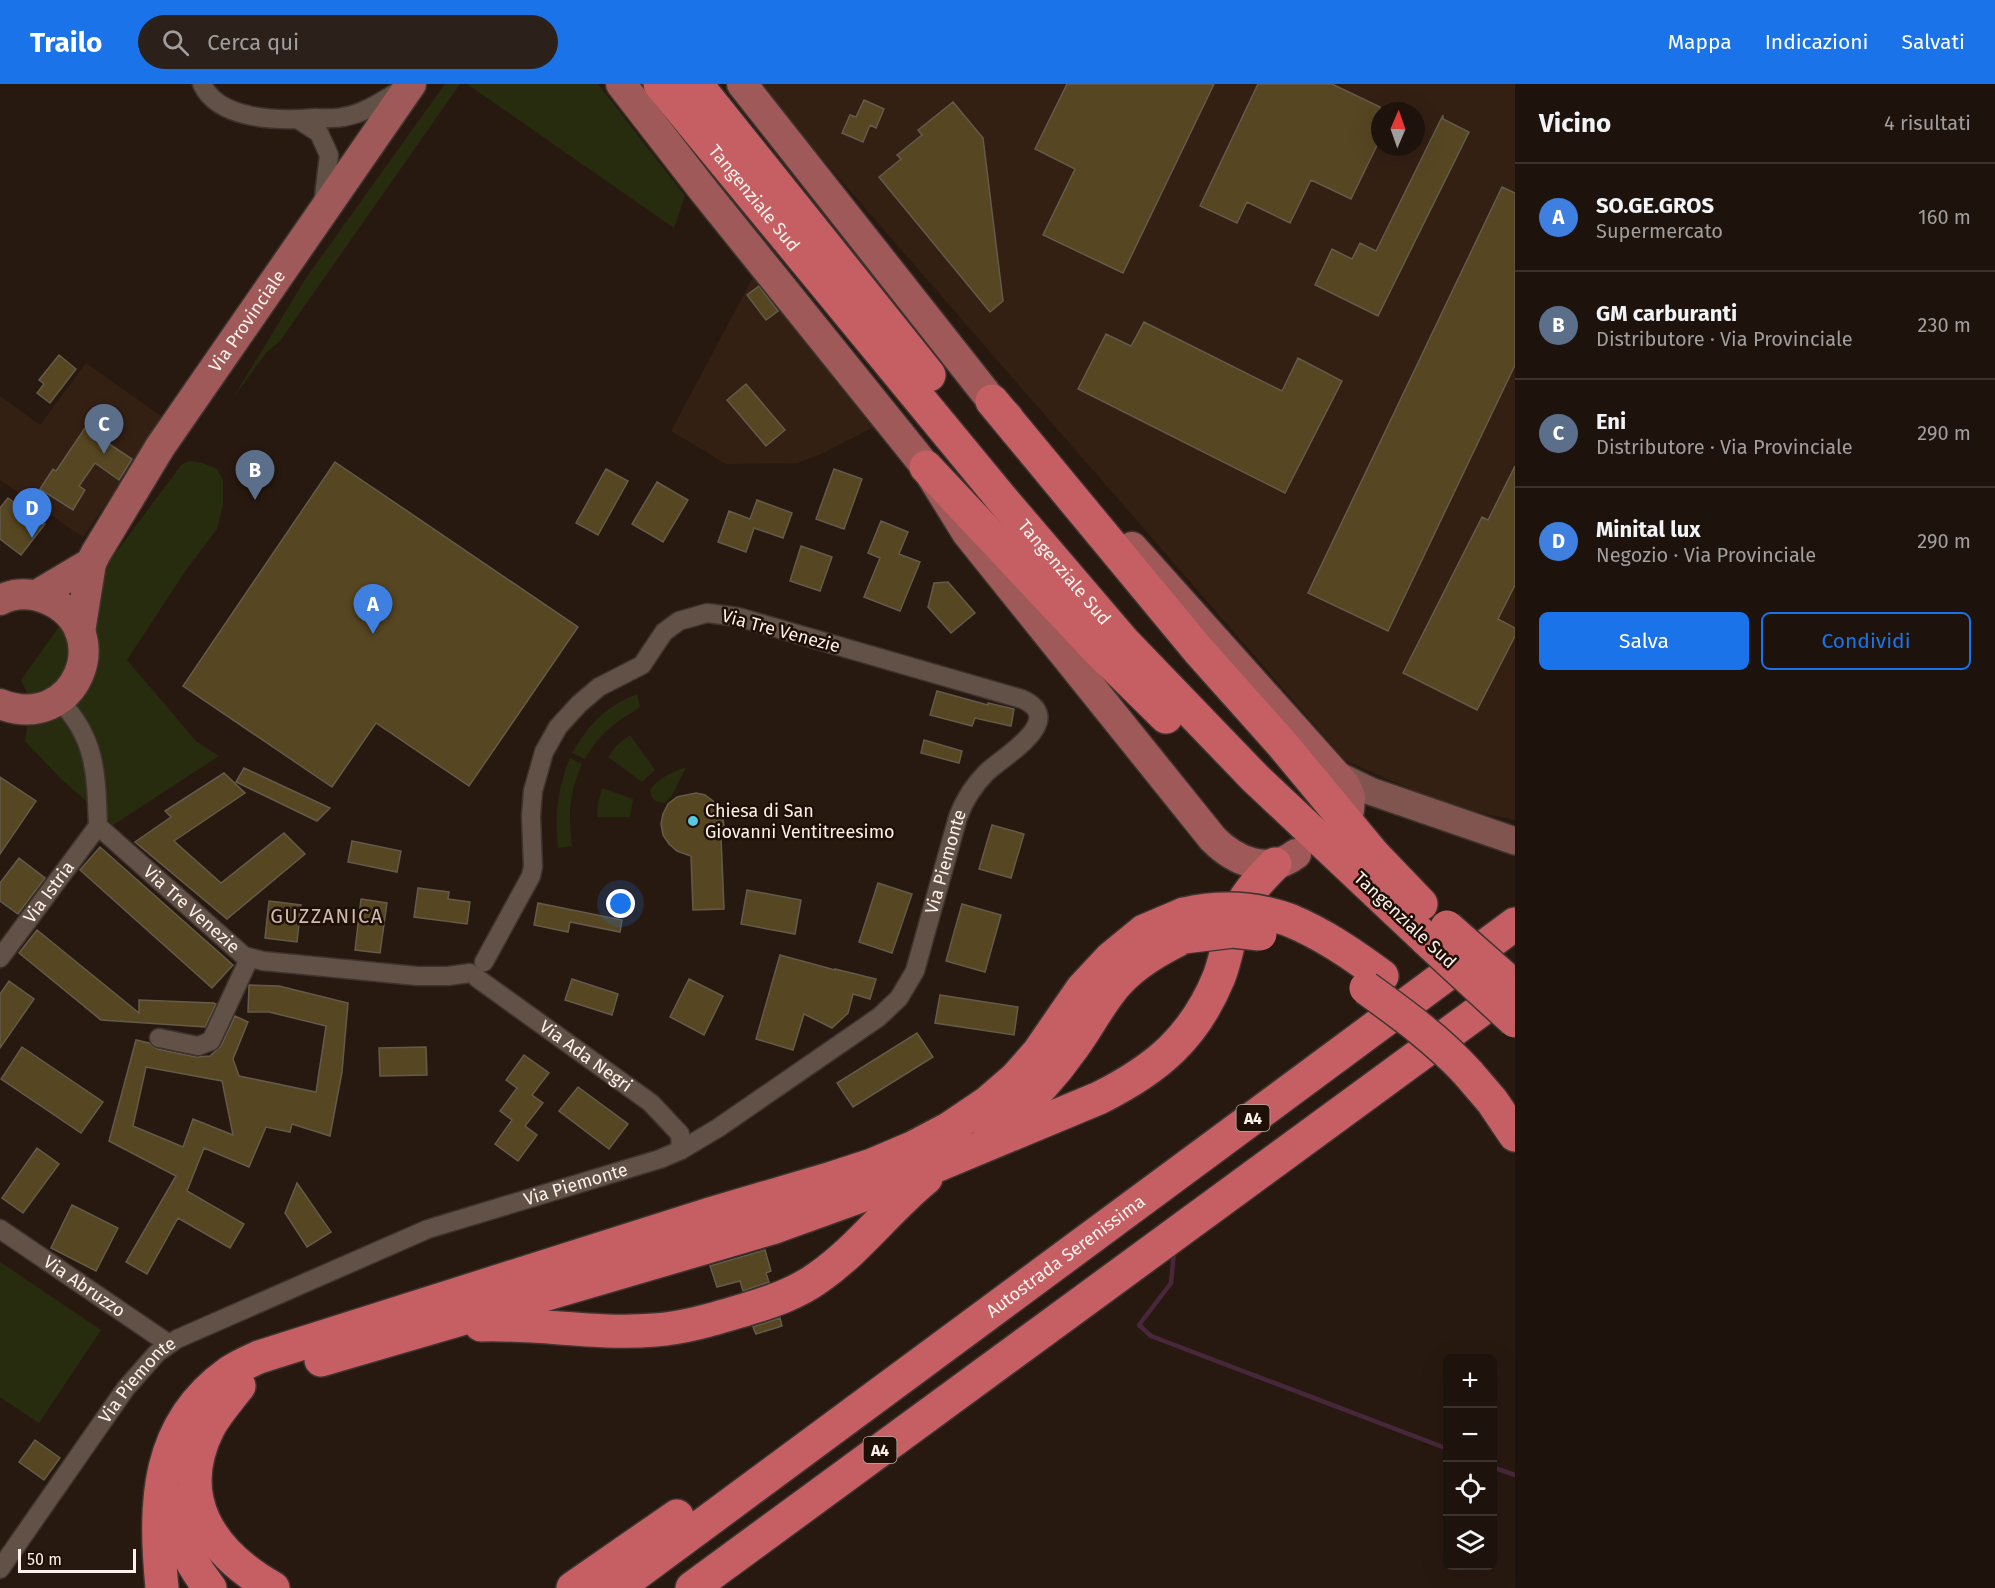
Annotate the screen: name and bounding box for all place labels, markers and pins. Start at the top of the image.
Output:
pin: C [84,404,124,454]
pin: B [236,450,274,500]
pin: D [12,488,51,538]
pin: A [354,584,392,634]
place label: Chiesa di San Giovanni Ventitreesimo [705,800,895,843]
marker: Chiesa di San Giovanni Ventitreesimo [686,814,700,828]

